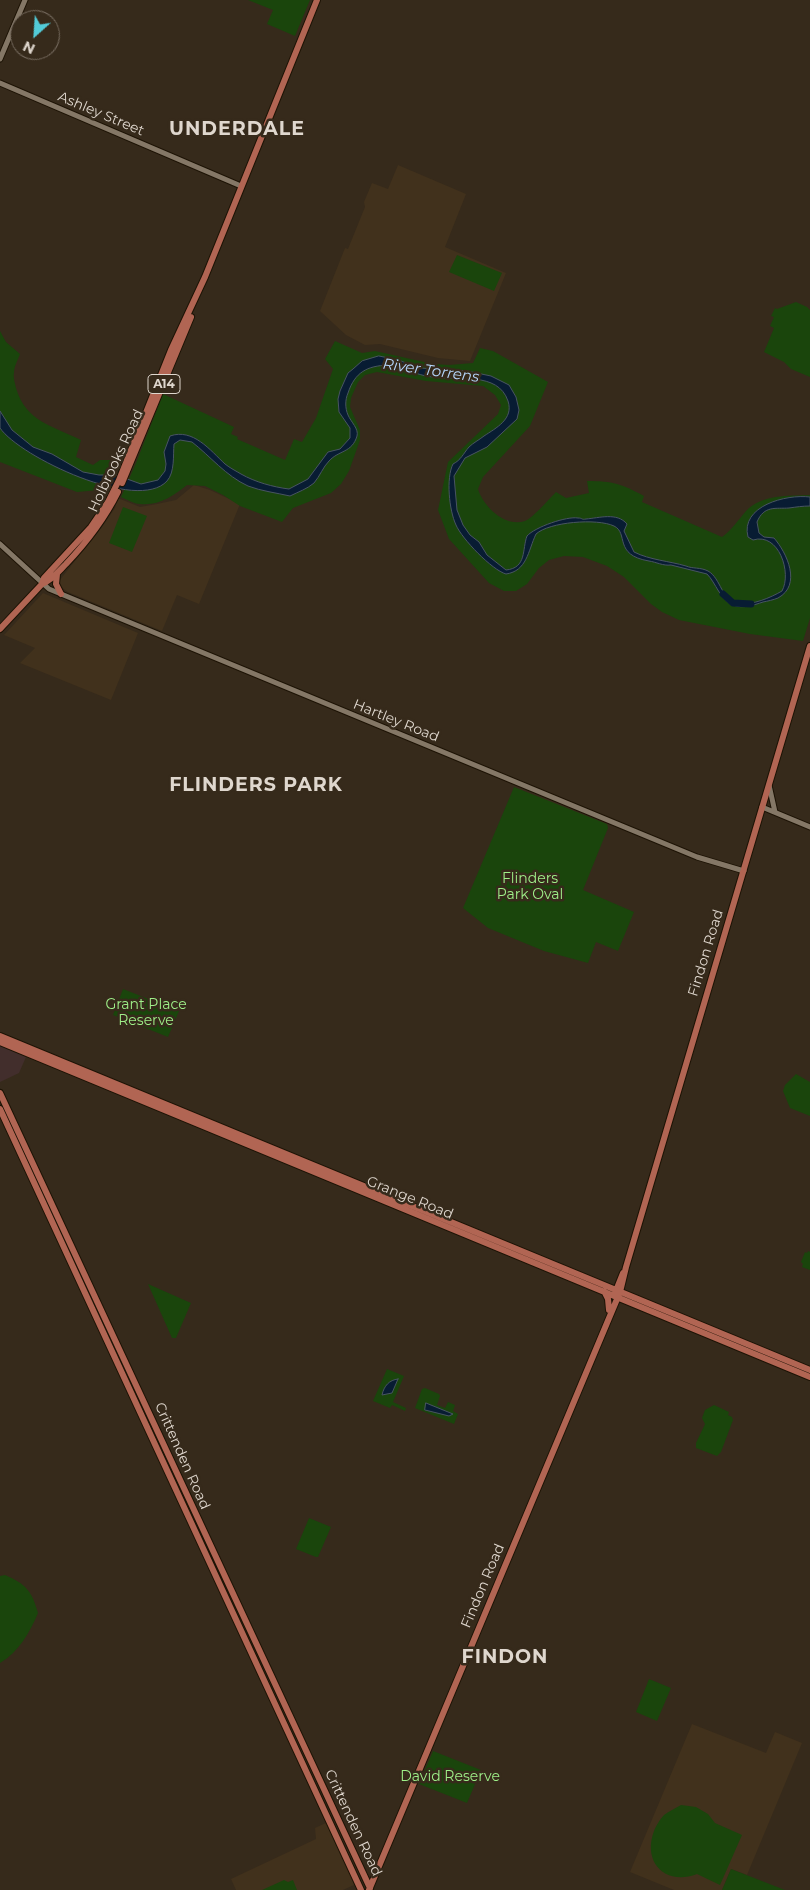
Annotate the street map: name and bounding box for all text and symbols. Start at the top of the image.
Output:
north arrow [10,10,60,60]
text: N [20,37,38,58]
street label: Ashley Street [55,88,147,140]
district label: UNDERDALE [168,118,306,140]
water label: River Torrens [382,355,480,387]
road number: A14 [148,374,180,394]
street label: Holbrooks Road [85,407,147,515]
street label: Hartley Road [351,696,441,746]
district label: FLINDERS PARK [168,774,344,796]
park label: Flinders Park Oval [497,871,563,904]
street label: Findon Road [685,907,727,999]
park label: Grant Place Reserve [105,997,187,1030]
street label: Grange Road [364,1173,456,1223]
street label: Crittenden Road [151,1400,213,1512]
street label: Findon Road [458,1541,508,1631]
district label: FINDON [461,1646,549,1668]
street label: Crittenden Road [321,1767,385,1879]
park label: David Reserve [400,1769,500,1785]

